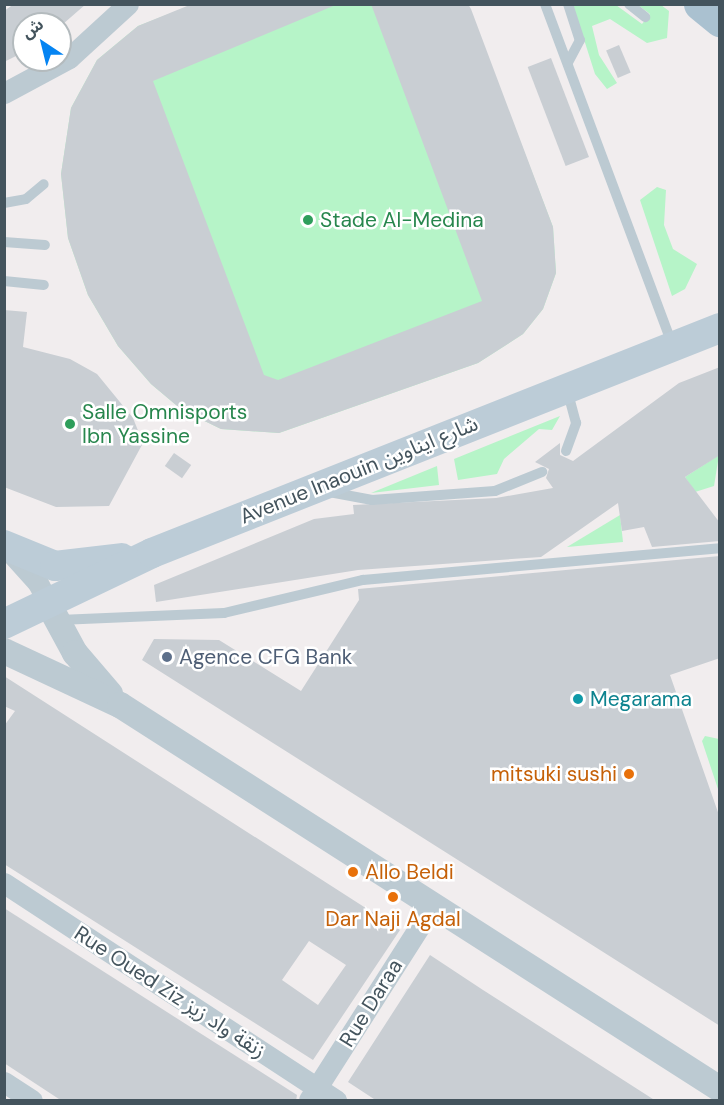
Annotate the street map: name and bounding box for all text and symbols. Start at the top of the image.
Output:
north arrow [12,12,72,72]
text: ش [18,14,48,43]
place label: Stade Al-Medina [320,207,484,233]
marker: Stade Al-Medina [301,213,315,227]
place label: Salle Omnisports Ibn Yassine [82,399,247,449]
street label: Avenue Inaouin شارع ايناوين [236,411,482,529]
marker: Salle Omnisports Ibn Yassine [63,417,77,431]
place label: Agence CFG Bank [179,644,352,670]
marker: Agence CFG Bank [160,650,174,664]
place label: Megarama [590,686,692,712]
marker: Megarama [571,692,585,706]
place label: mitsuki sushi [491,761,617,787]
marker: mitsuki sushi [622,767,636,781]
place label: Allo Beldi [365,859,454,885]
marker: Allo Beldi [346,865,360,879]
marker: Dar Naji Agdal [386,890,400,904]
place label: Dar Naji Agdal [325,906,461,932]
street label: Rue Oued Ziz زنقة واد زيز [70,921,270,1063]
street label: Rue Daraa [334,955,408,1051]

